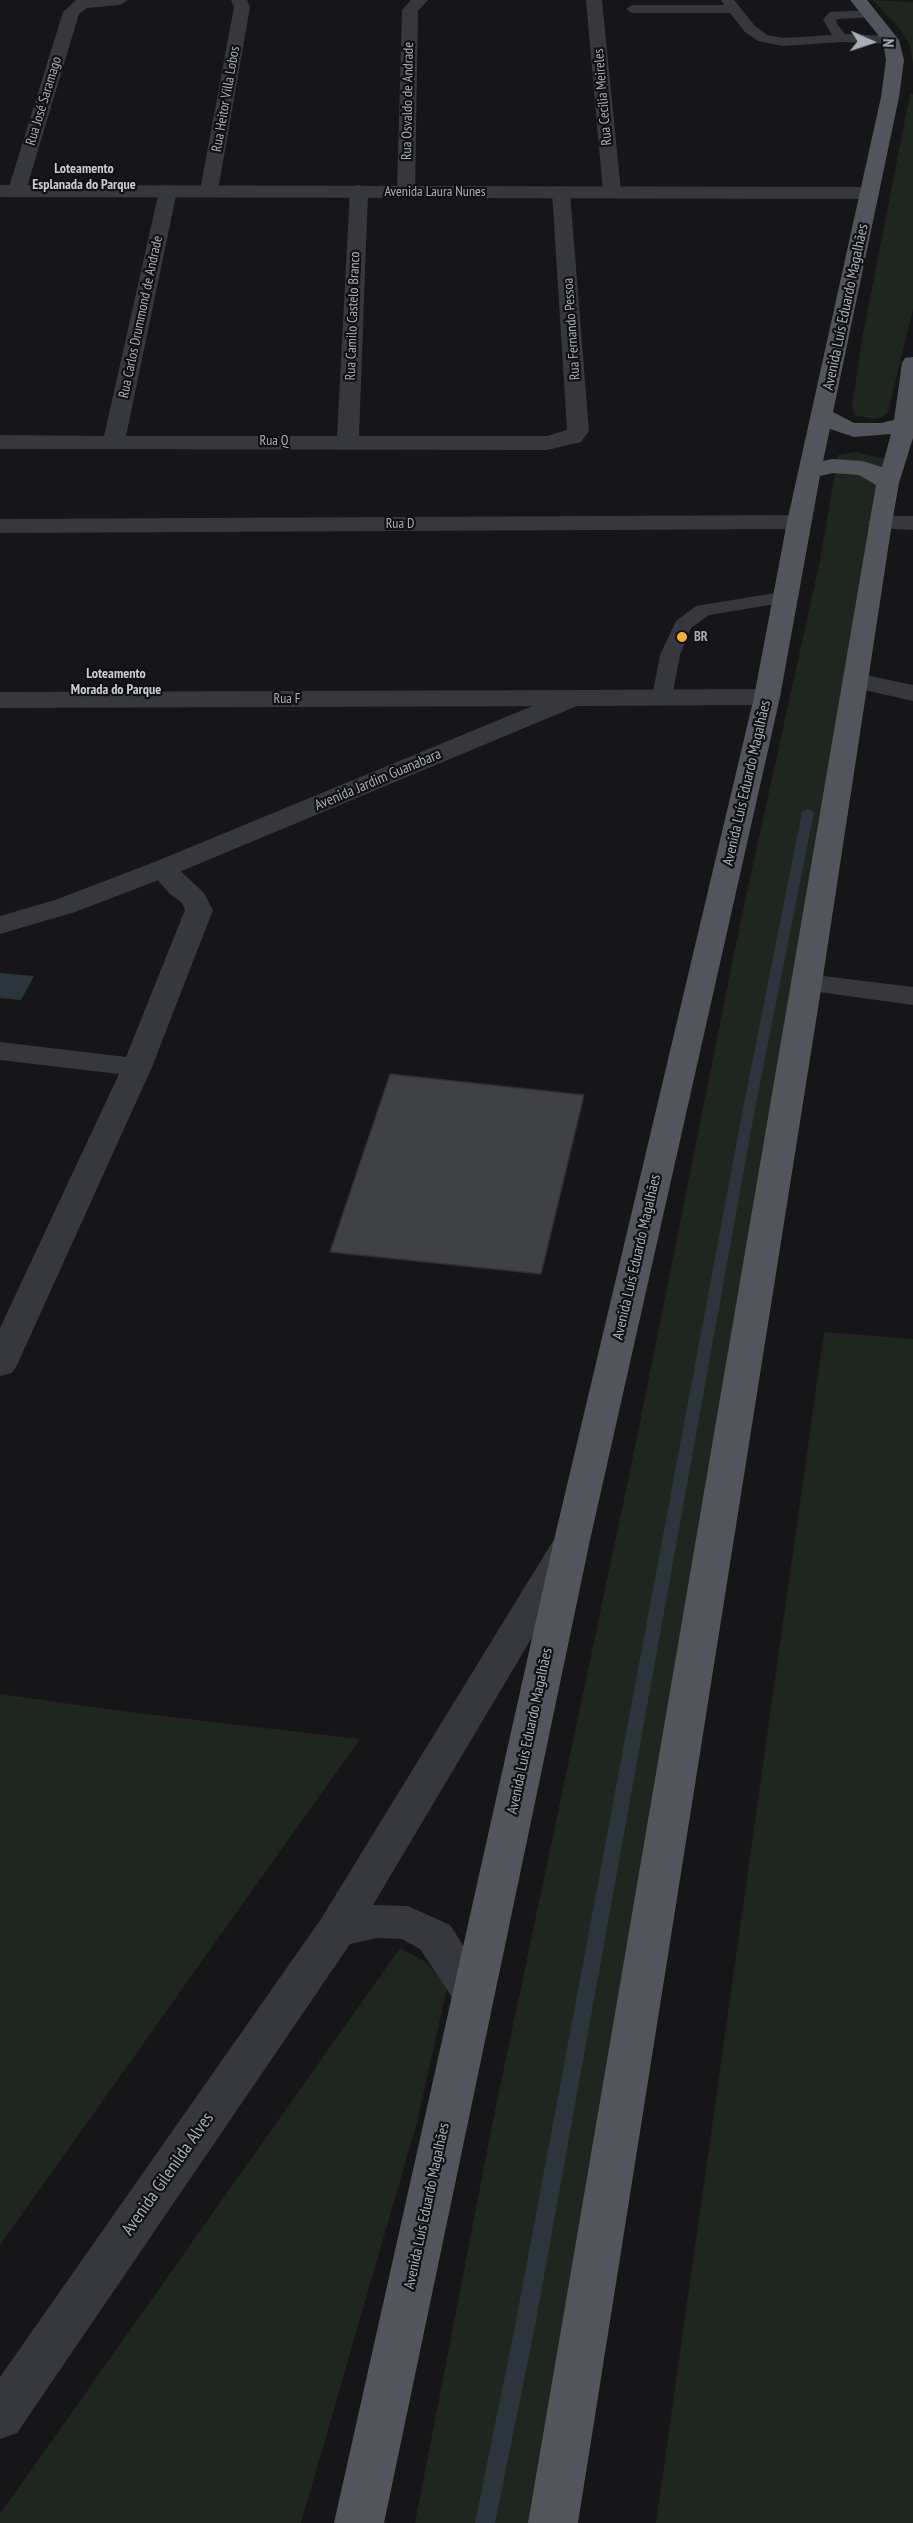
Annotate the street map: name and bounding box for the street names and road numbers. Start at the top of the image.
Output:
street label: Rua Osvaldo de Andrade [399,42,417,160]
street label: Rua Heitor Villa Lobos [208,45,244,153]
street label: Rua Cecília Meireles [590,48,616,146]
street label: Rua José Saramago [23,55,65,147]
street label: Avenida Laura Nunes [384,184,486,200]
street label: Avenida Luís Eduardo Magalhães [820,222,872,392]
street label: Rua Carlos Drummond de Andrade [116,234,166,400]
street label: Rua Camilo Castelo Branco [342,251,364,381]
street label: Rua Fernando Pessoa [560,277,584,381]
street label: Rua Q [259,433,289,449]
street label: Rua D [386,516,414,532]
street label: Rua F [273,691,301,707]
street label: Avenida Luís Eduardo Magalhães [719,698,775,868]
street label: Avenida Jardim Guanabara [312,745,444,815]
street label: Avenida Luís Eduardo Magalhães [609,1172,665,1342]
street label: Avenida Luís Eduardo Magalhães [504,1646,556,1816]
street label: Avenida Gilenilda Alves [117,2108,219,2240]
street label: Avenida Luís Eduardo Magalhães [401,2121,453,2291]

